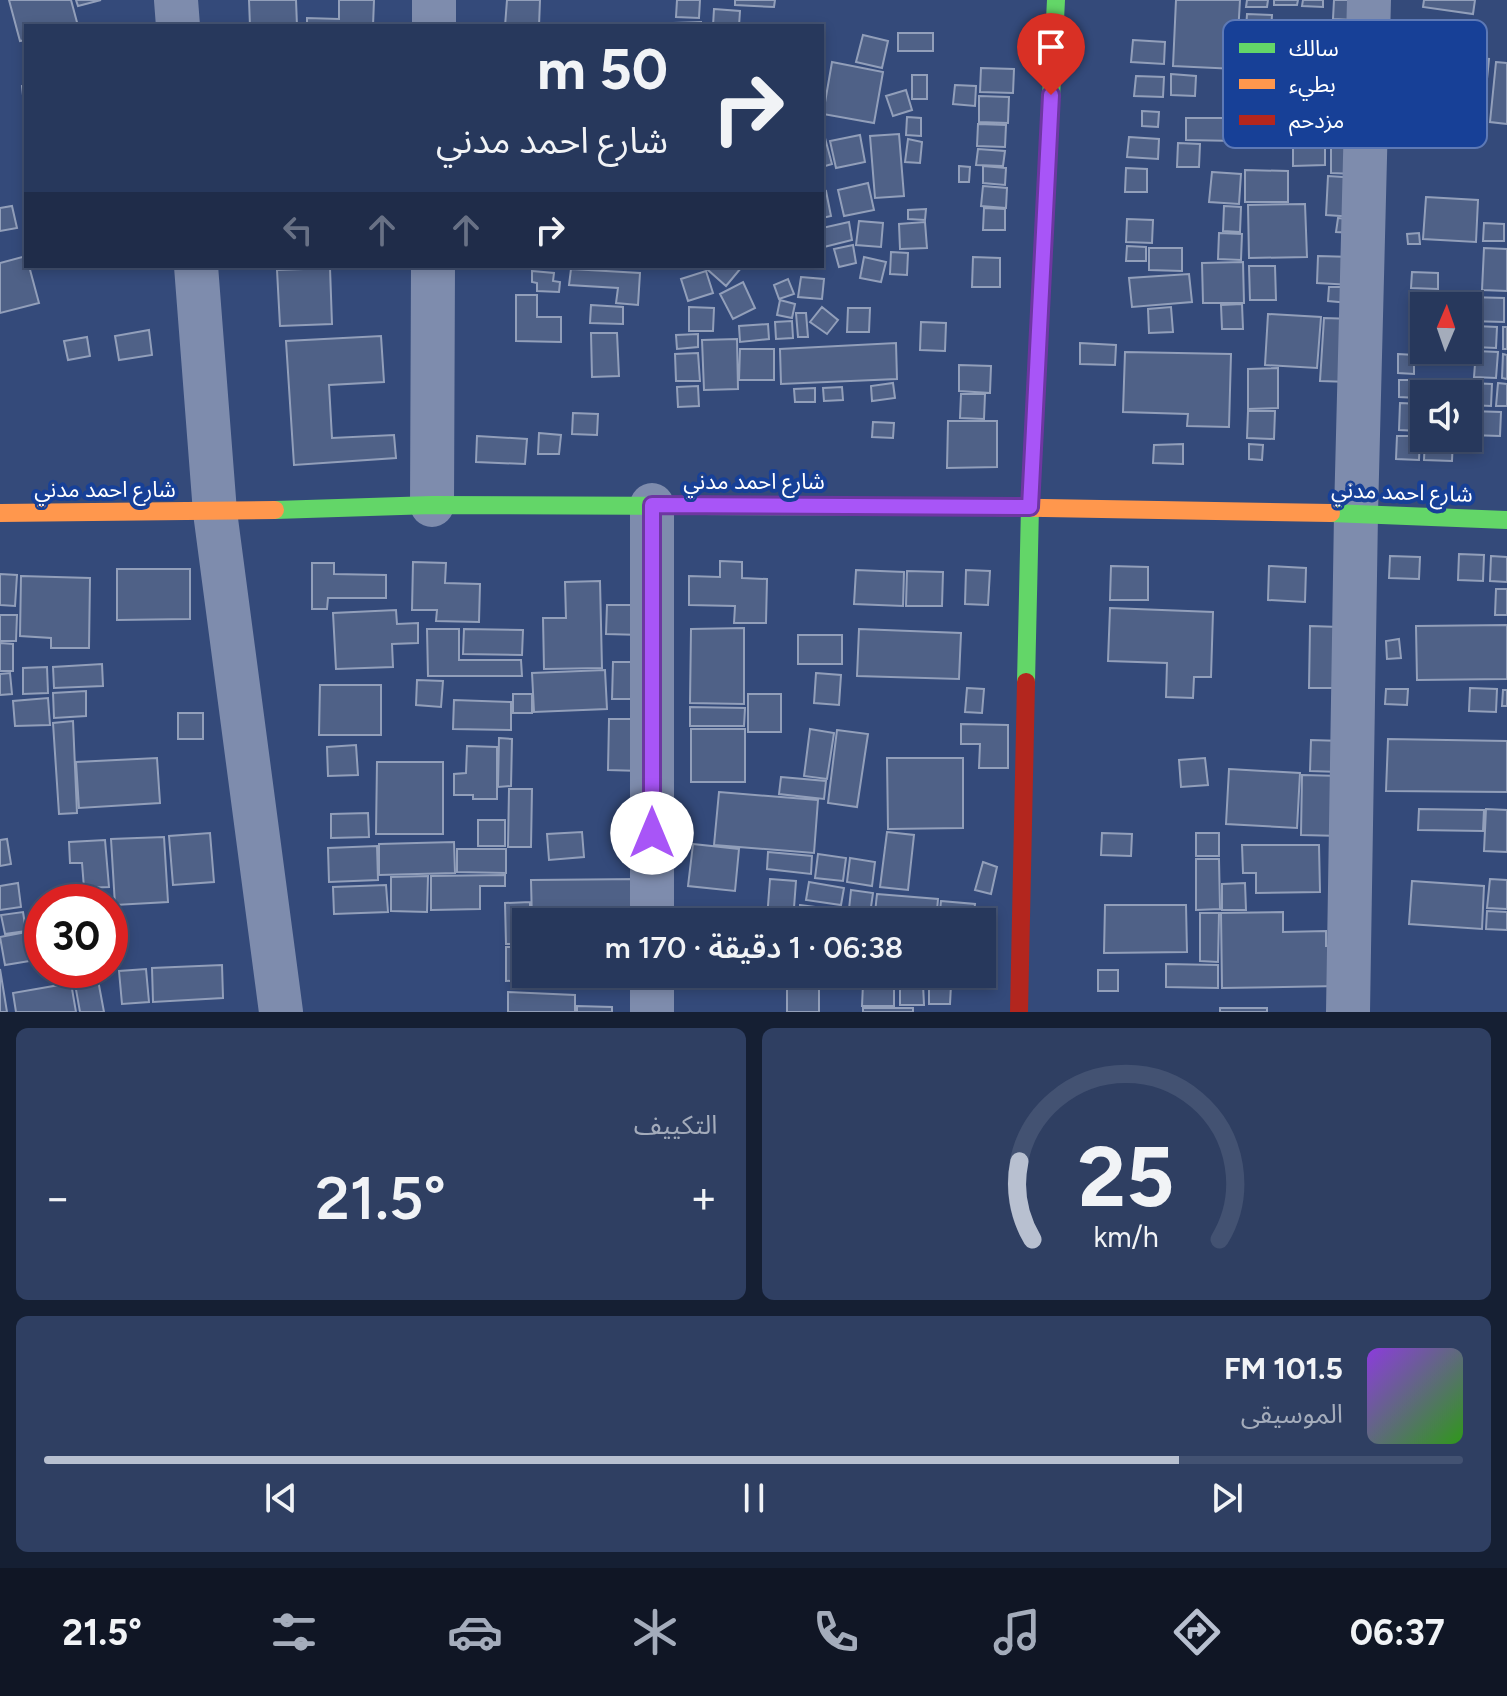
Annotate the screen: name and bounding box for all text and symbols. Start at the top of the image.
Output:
pin [1017,13,1085,95]
legend [1223,20,1487,148]
icon: arrive [1029,25,1073,69]
text: سالك [1289,35,1339,62]
text: 50 m [537,36,668,103]
icon: right [696,56,800,160]
text: بطيء [1289,71,1336,101]
text: مزدحم [1289,107,1344,137]
text: شارع احمد مدني [436,119,668,162]
icon: left [276,208,320,252]
icon: ahead [360,208,404,252]
icon: ahead [444,208,488,252]
icon: right [528,208,572,252]
north arrow [1410,292,1482,364]
map controls [1410,292,1482,452]
button: sound [1410,380,1482,452]
street label: شارع احمد مدني [683,468,825,498]
street label: شارع احمد مدني [34,476,176,506]
street label: شارع احمد مدني [1331,476,1473,511]
position arrow [610,791,694,875]
speed limit sign: 30 [24,884,128,988]
text: 06:38 · 1 دقيقة · 170 m [605,929,903,966]
text: التكييف [634,1109,718,1141]
text: 25 [1078,1127,1175,1227]
text: 21.5° [316,1162,446,1234]
text: − [44,1171,71,1224]
text: + [690,1171,717,1224]
text: km/h [1094,1220,1159,1254]
text: 101.5 FM [1224,1350,1343,1387]
text: الموسيقى [1241,1398,1343,1430]
icon: previous [259,1476,303,1520]
icon: pause [732,1476,776,1520]
icon: next [1205,1476,1249,1520]
icon: filters [266,1604,322,1660]
icon: car [447,1604,503,1660]
icon: climate [627,1604,683,1660]
icon: phone [808,1604,864,1660]
icon: music [989,1604,1045,1660]
icon: directions [1169,1604,1225,1660]
text: 21.5° [62,1611,142,1654]
text: 06:37 [1350,1611,1445,1654]

